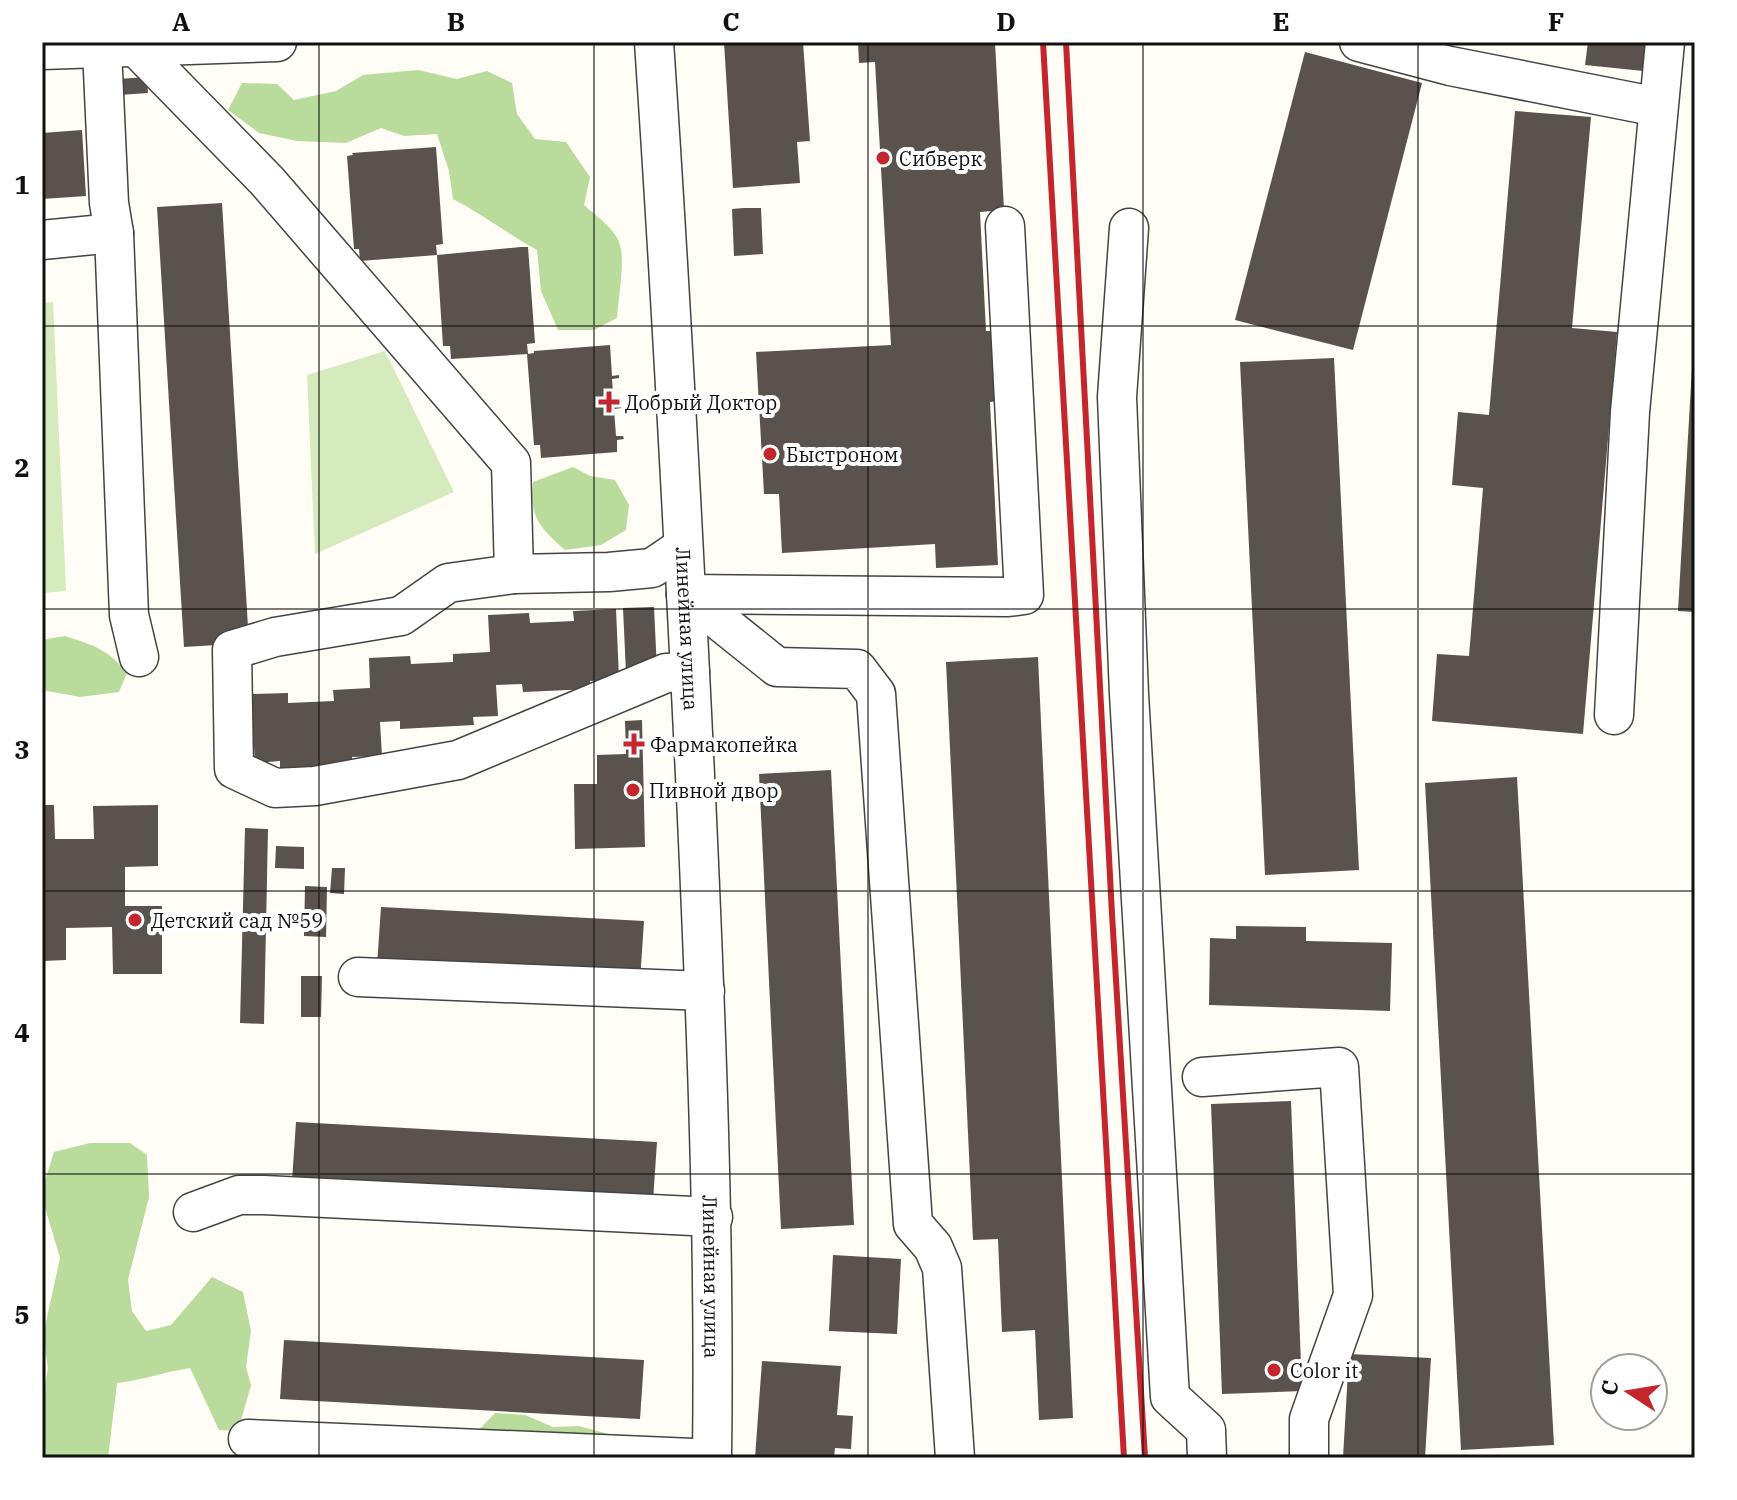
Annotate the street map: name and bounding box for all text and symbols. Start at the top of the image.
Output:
text: A [172,4,190,38]
text: B [447,4,465,38]
text: C [722,4,740,38]
text: D [996,4,1016,38]
text: E [1272,4,1290,38]
text: F [1548,4,1564,38]
place label: Сибверк [899,145,982,172]
marker: Сибверк [874,149,892,167]
text: 1 [14,167,30,201]
place label: Добрый Доктор [625,389,777,416]
marker: Добрый Доктор [600,393,618,411]
place label: Быстроном [786,441,899,468]
marker: Быстроном [761,445,779,463]
text: 2 [14,450,30,484]
street label: Линейная улица [670,547,705,711]
place label: Фармакопейка [650,731,798,758]
text: 3 [14,732,30,766]
marker: Фармакопейка [625,735,643,753]
place label: Пивной двор [649,777,779,804]
marker: Пивной двор [624,781,642,799]
place label: Детский сад №59 [151,907,323,934]
marker: Детский сад №59 [126,911,144,929]
text: 4 [14,1015,30,1049]
street label: Линейная улица [697,1194,726,1358]
text: 5 [14,1297,30,1331]
north arrow [1589,1352,1669,1432]
place label: Color it [1290,1357,1358,1384]
marker: Color it [1265,1361,1283,1379]
text: С [1593,1378,1625,1398]

